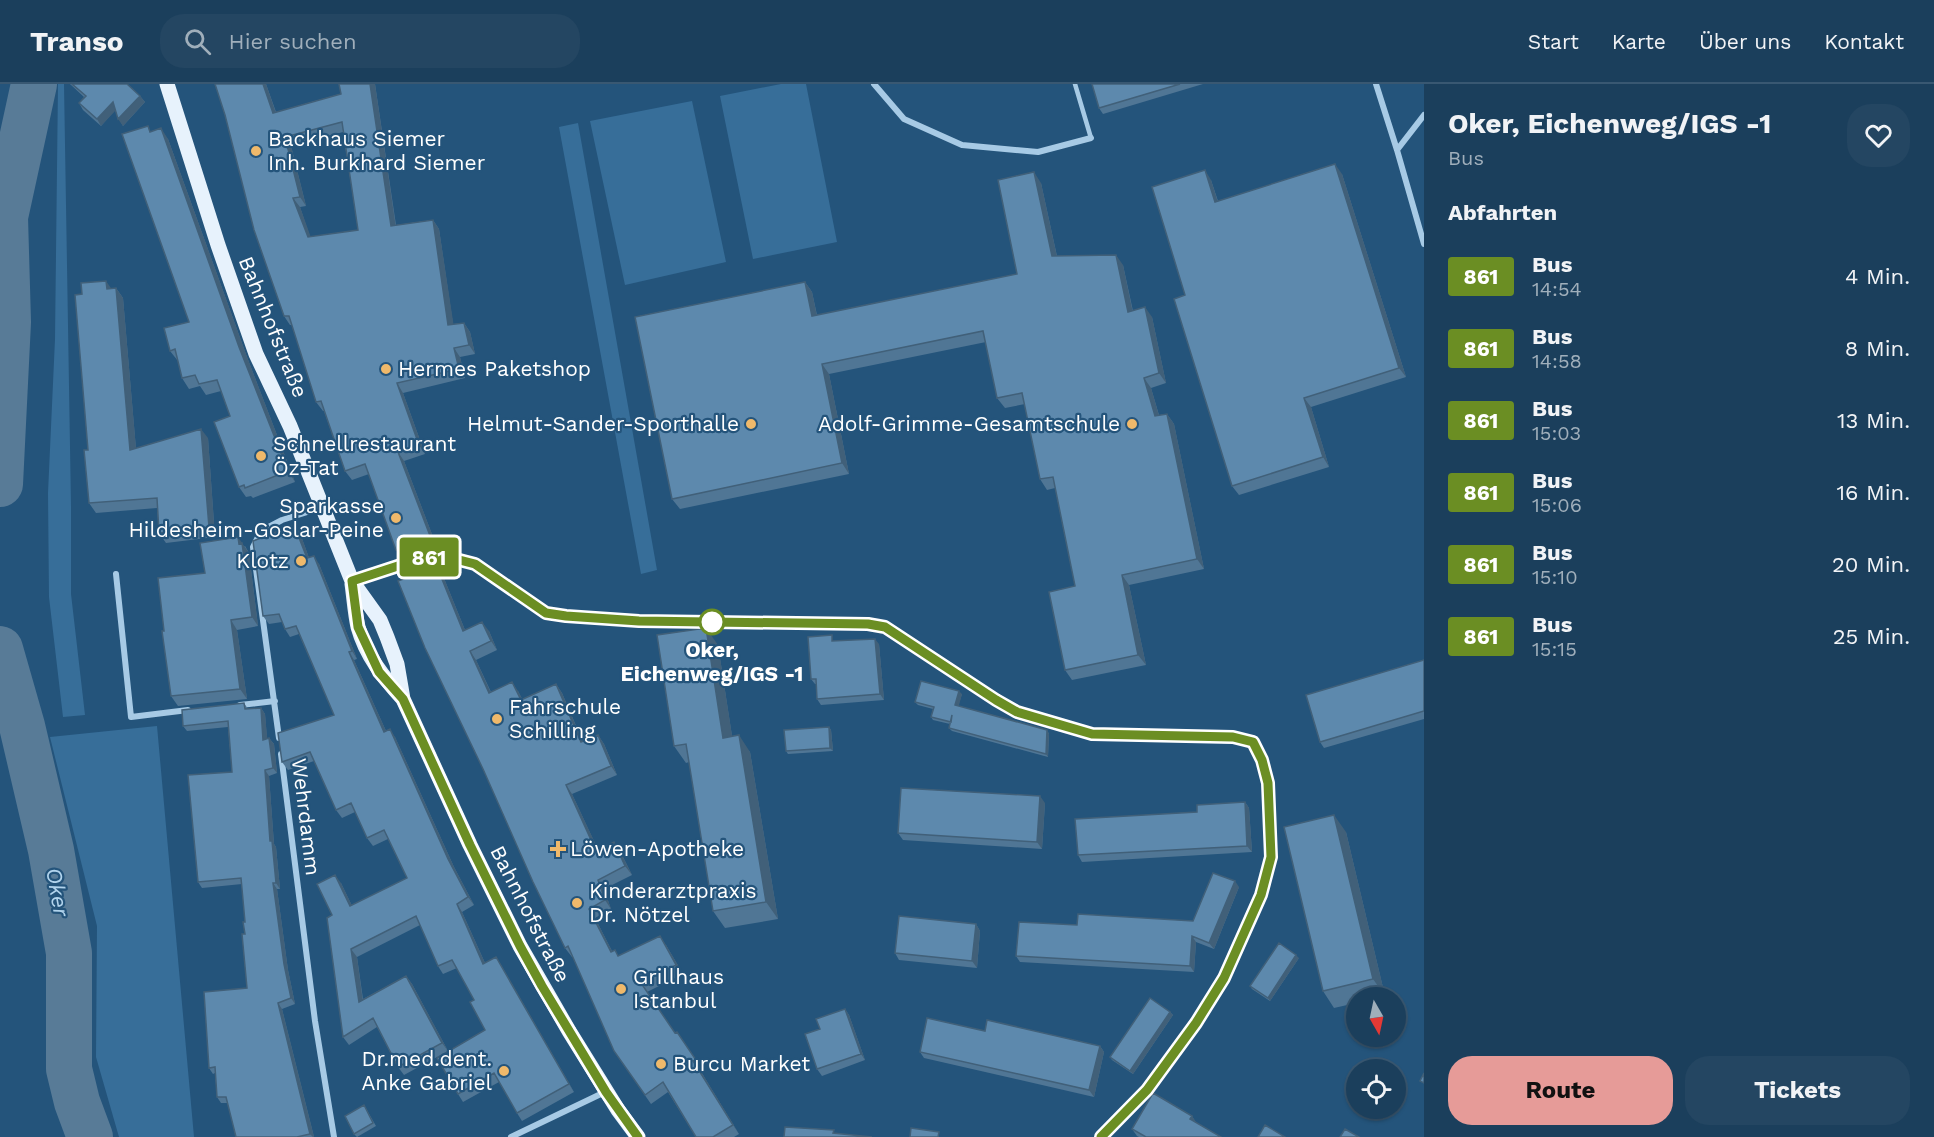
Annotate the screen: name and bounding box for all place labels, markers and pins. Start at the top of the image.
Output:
place label: Backhaus Siemer Inh. Burkhard Siemer [268,126,486,175]
marker: Backhaus Siemer Inh. Burkhard Siemer [249,144,263,158]
place label: Hermes Paketshop [398,356,591,381]
marker: Hermes Paketshop [379,362,393,376]
place label: Helmut-Sander-Sporthalle [467,411,739,436]
place label: Adolf-Grimme-Gesamtschule [818,411,1120,436]
marker: Helmut-Sander-Sporthalle [744,417,758,431]
marker: Adolf-Grimme-Gesamtschule [1125,417,1139,431]
place label: Schnellrestaurant Öz-Tat [273,431,456,480]
marker: Schnellrestaurant Öz-Tat [254,449,268,463]
place label: Sparkasse Hildesheim-Goslar-Peine [128,493,384,542]
marker: Sparkasse Hildesheim-Goslar-Peine [389,511,403,525]
place label: Klotz [236,548,289,573]
marker: Klotz [294,554,308,568]
marker: Oker, Eichenweg/IGS -1 [699,609,725,635]
place label: Oker, Eichenweg/IGS -1 [621,637,803,686]
place label: Fahrschule Schilling [509,694,621,743]
marker: Fahrschule Schilling [490,712,504,726]
place label: Löwen-Apotheke [570,836,744,861]
marker: Löwen-Apotheke [551,842,565,856]
place label: Kinderarztpraxis Dr. Nötzel [589,878,757,927]
marker: Kinderarztpraxis Dr. Nötzel [570,896,584,910]
place label: Grillhaus Istanbul [633,964,724,1013]
marker: Grillhaus Istanbul [614,982,628,996]
place label: Dr.med.dent. Anke Gabriel [361,1046,493,1095]
place label: Burcu Market [673,1051,810,1076]
marker: Burcu Market [654,1057,668,1071]
marker: Dr.med.dent. Anke Gabriel [497,1064,511,1078]

